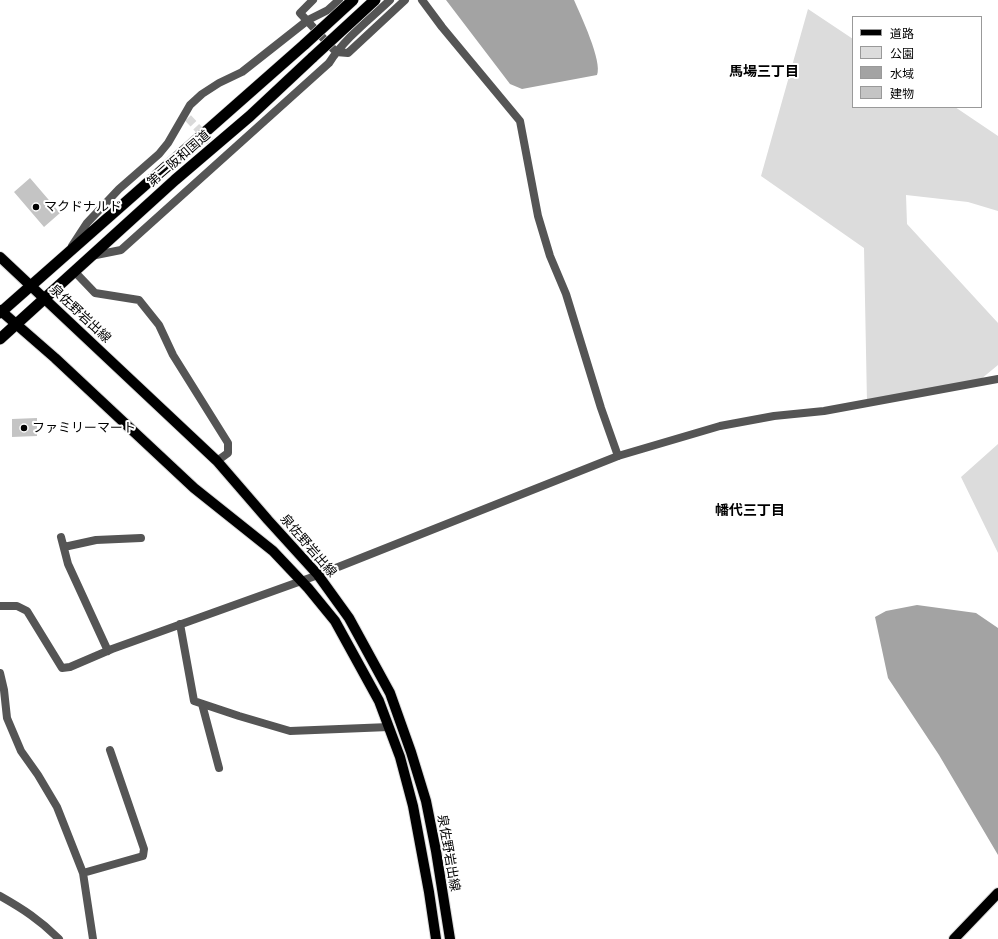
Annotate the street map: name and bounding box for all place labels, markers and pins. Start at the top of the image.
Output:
place label: マクドナルド [44,199,122,215]
marker: マクドナルド [31,202,41,212]
place label: ファミリーマート [32,420,136,436]
marker: ファミリーマート [19,423,29,433]

